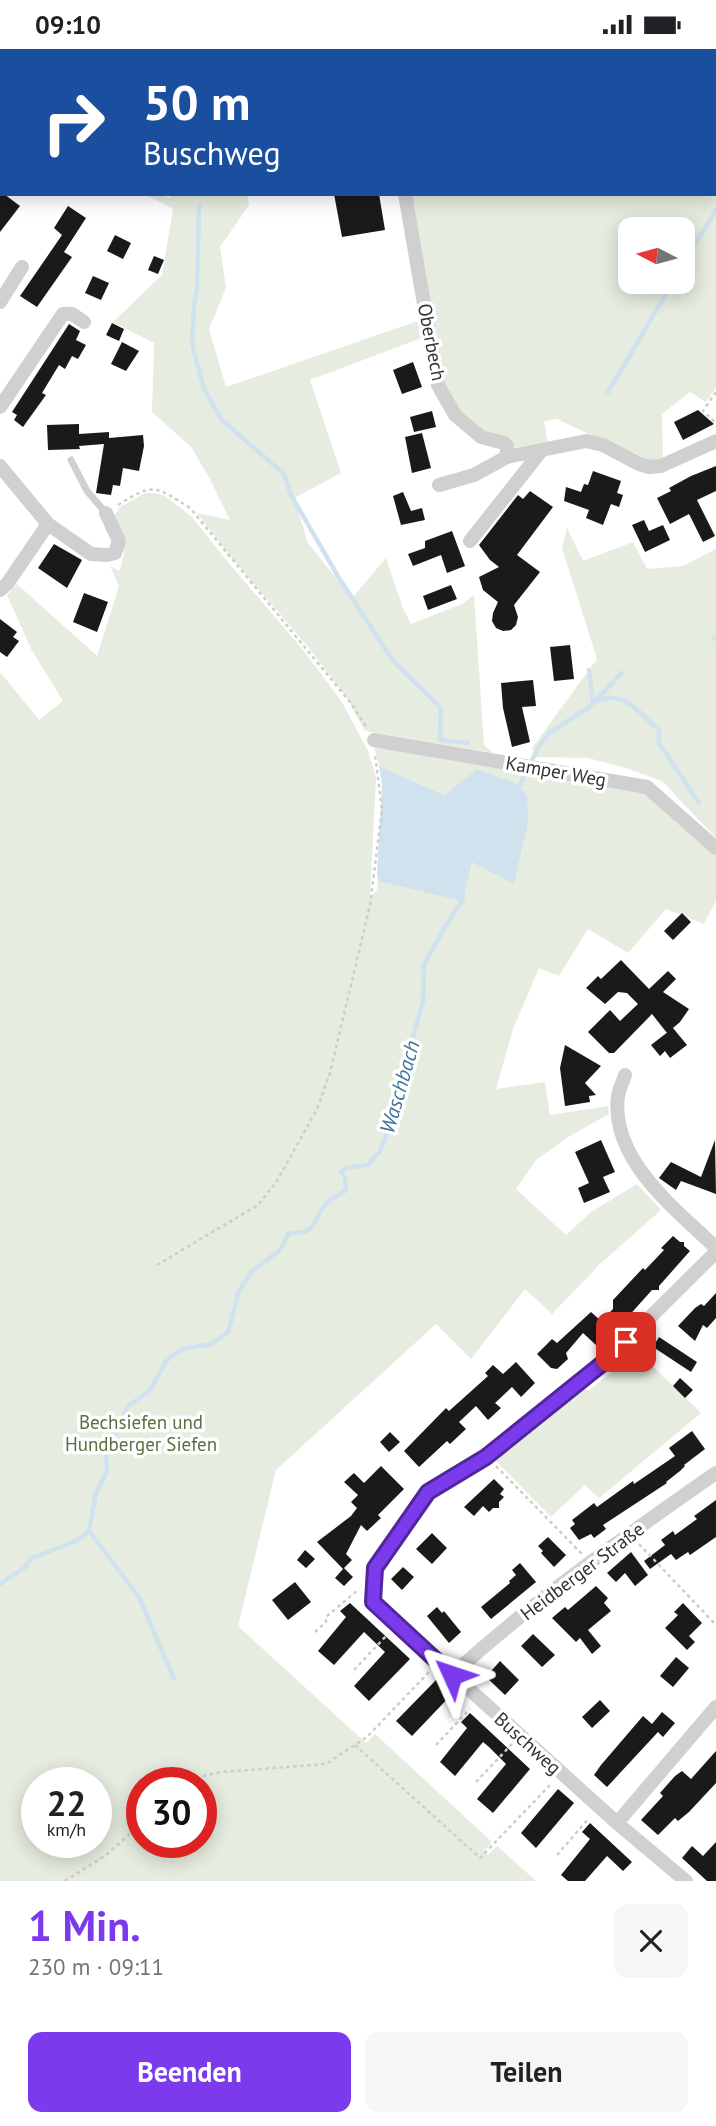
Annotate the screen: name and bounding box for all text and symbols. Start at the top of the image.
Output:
text: 09:10 [35,8,101,41]
text: 50 m [143,70,250,134]
icon: right [28,77,119,168]
text: Buschweg [143,132,281,174]
north arrow [618,217,695,294]
map controls [618,217,695,294]
street label: Oberbech [413,301,451,383]
street label: Kamper Weg [504,750,608,792]
water label: Waschbach [373,1037,426,1137]
pin [596,1312,656,1372]
icon: arrive [607,1323,645,1361]
park label: Bechsiefen und Hundberger Siefen [65,1410,217,1456]
street label: Heidberger Straße [515,1517,649,1625]
position arrow [415,1638,489,1712]
street label: Buschweg [490,1707,566,1779]
speed limit sign: 30 [126,1767,217,1858]
text: 22 [47,1780,86,1826]
text: km/h [47,1818,86,1841]
text: 1 Min. [28,1898,141,1953]
button: close [614,1904,688,1978]
text: 230 m · 09:11 [28,1952,164,1981]
button: Beenden [28,2032,351,2112]
button: Teilen [365,2032,688,2112]

